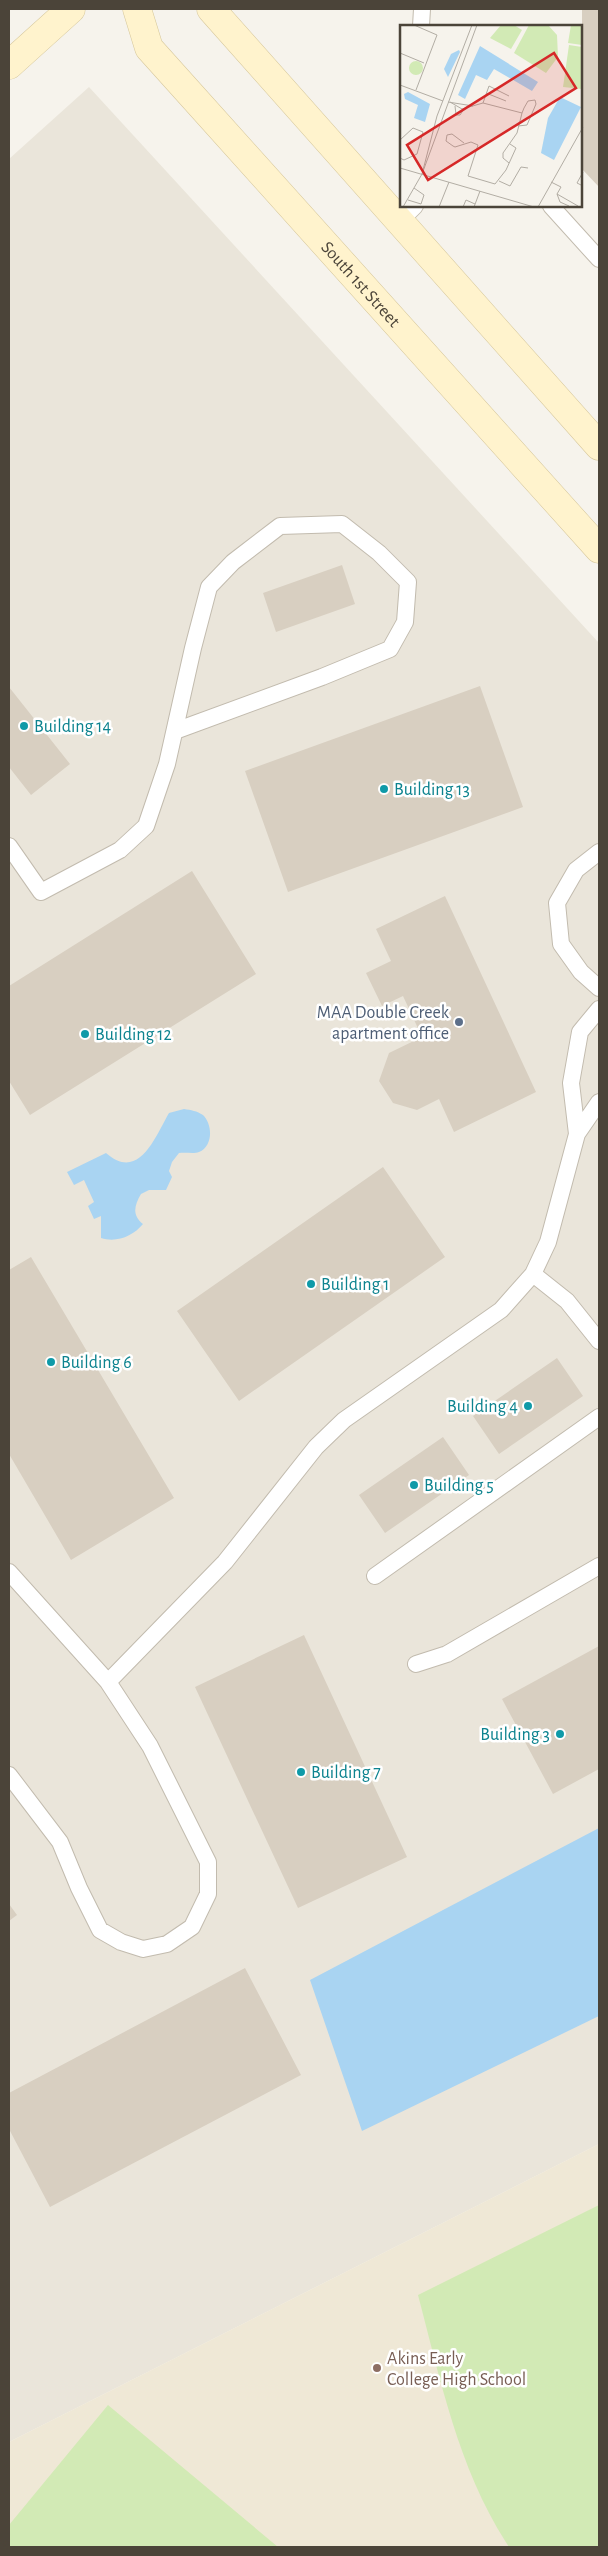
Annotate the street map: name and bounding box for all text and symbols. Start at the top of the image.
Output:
inset map [400,25,583,208]
street label: South 1st Street [317,238,403,331]
place label: Building 14 [34,718,112,736]
marker: Building 14 [18,720,30,732]
place label: Building 13 [394,781,470,799]
marker: Building 13 [378,783,390,795]
place label: MAA Double Creek apartment office [317,1004,450,1043]
marker: MAA Double Creek apartment office [453,1016,465,1028]
place label: Building 12 [95,1026,172,1044]
marker: Building 12 [79,1028,91,1040]
place label: Building 1 [321,1276,390,1294]
marker: Building 1 [305,1278,317,1290]
place label: Building 6 [61,1354,132,1372]
marker: Building 6 [45,1356,57,1368]
place label: Building 4 [447,1398,518,1416]
marker: Building 4 [522,1400,534,1412]
place label: Building 5 [424,1477,494,1495]
marker: Building 5 [408,1479,420,1491]
place label: Building 3 [480,1726,550,1744]
marker: Building 3 [554,1728,566,1740]
place label: Building 7 [311,1764,381,1782]
marker: Building 7 [295,1766,307,1778]
place label: Akins Early College High School [387,2350,526,2389]
marker: Akins Early College High School [371,2362,383,2374]

